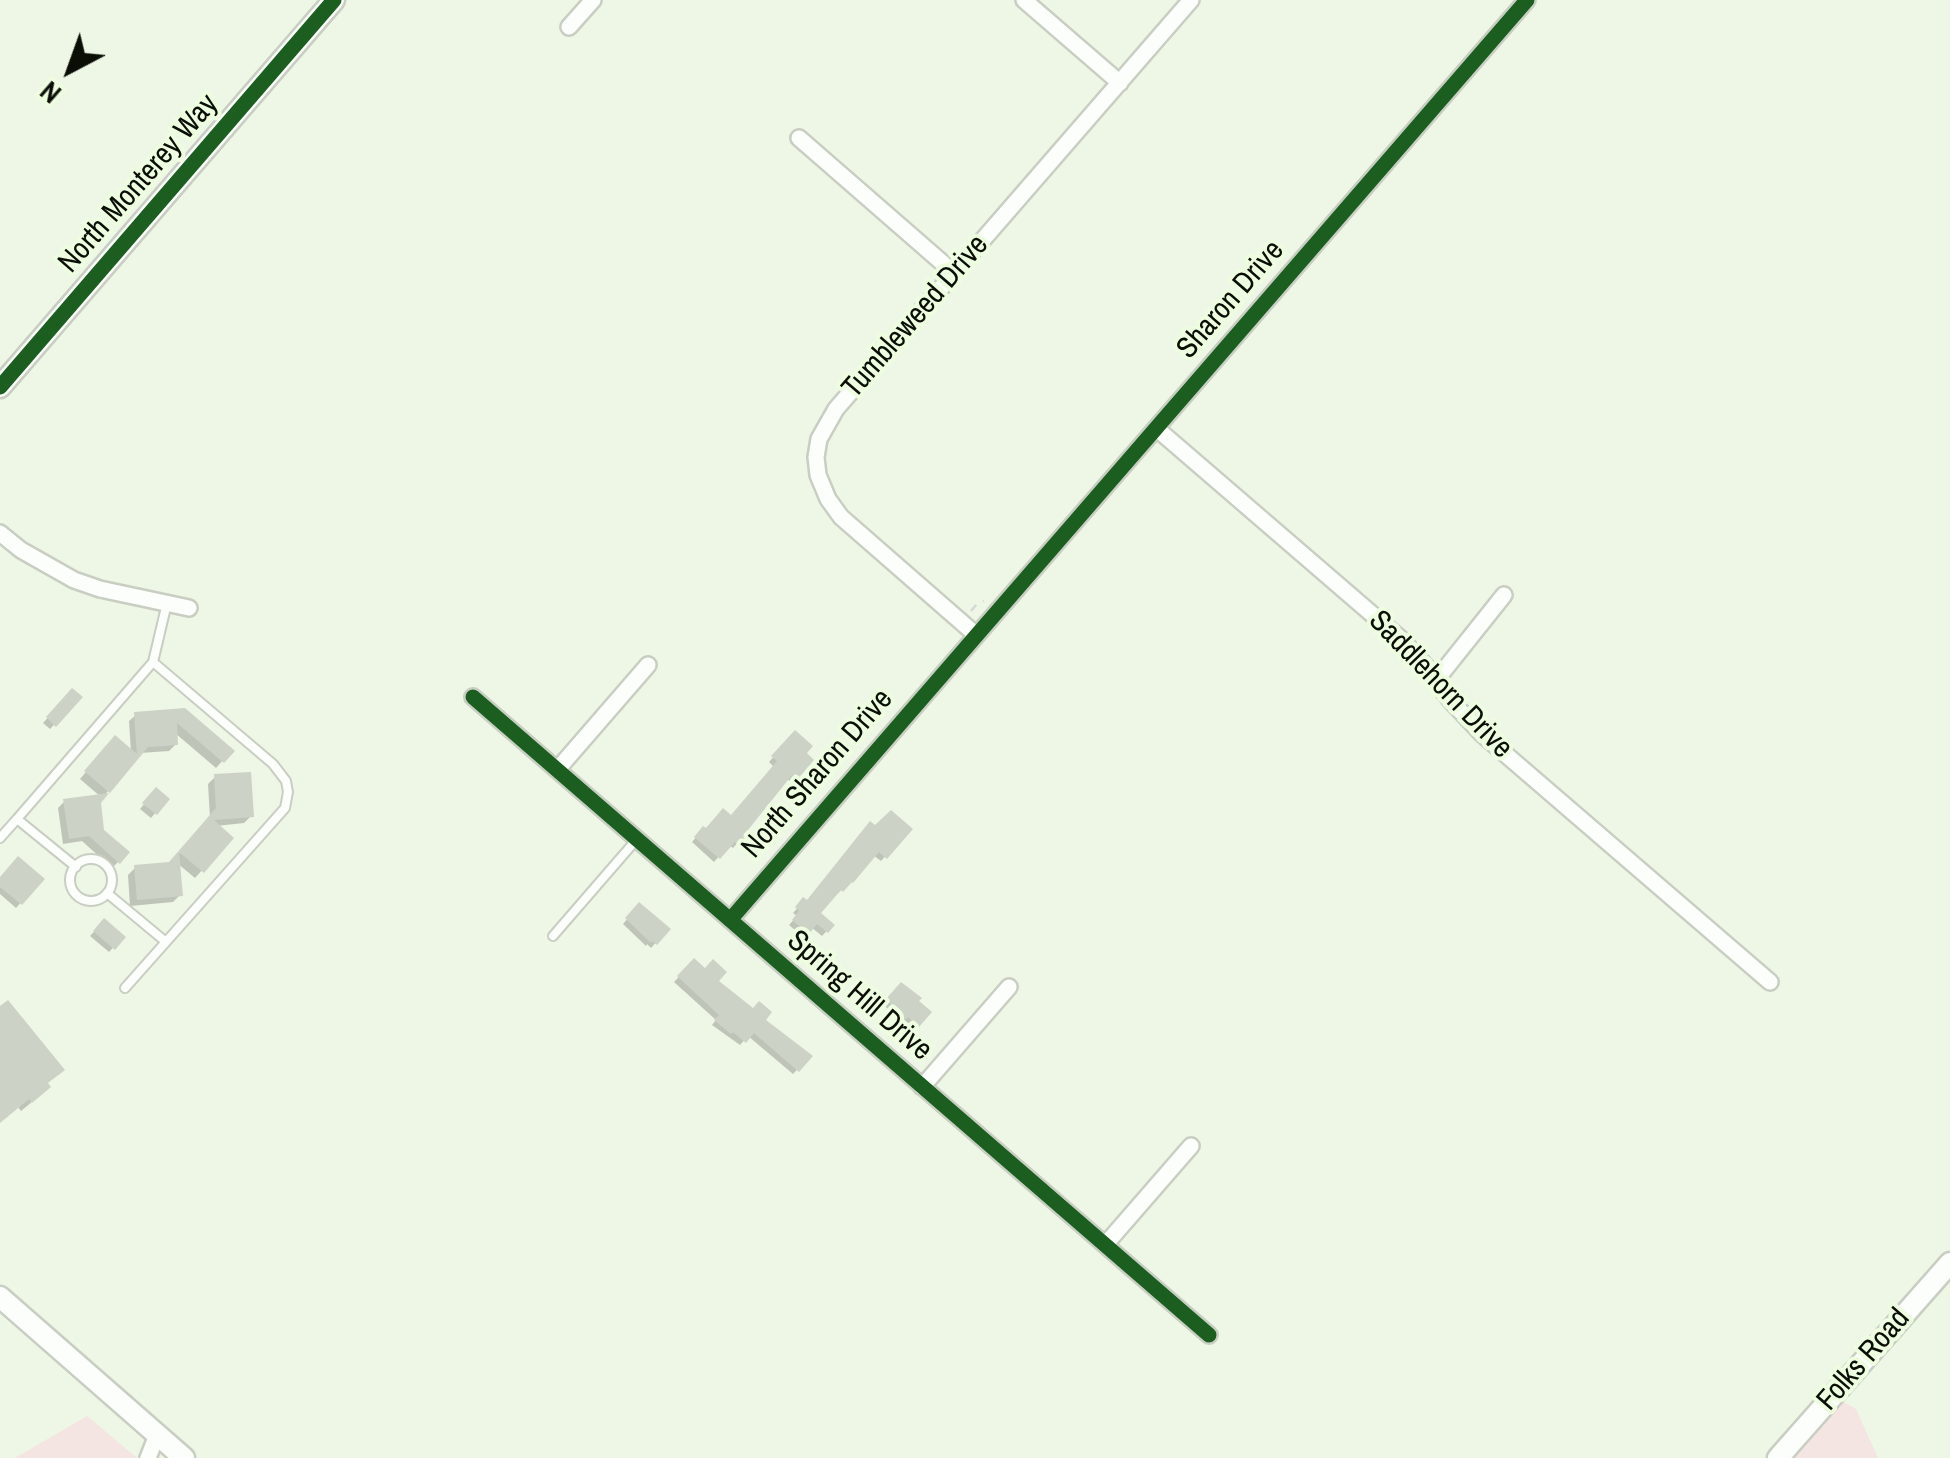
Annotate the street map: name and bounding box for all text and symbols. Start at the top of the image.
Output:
north arrow [20,20,120,120]
street label: North Monterey Way [52,87,226,281]
street label: Tumbleweed Drive [835,228,997,406]
street label: Sharon Drive [1170,234,1292,366]
street label: Saddlehorn Drive [1361,604,1519,766]
street label: North Sharon Drive [735,682,901,866]
street label: Spring Hill Drive [779,923,939,1069]
street label: Folks Road [1810,1302,1918,1418]

